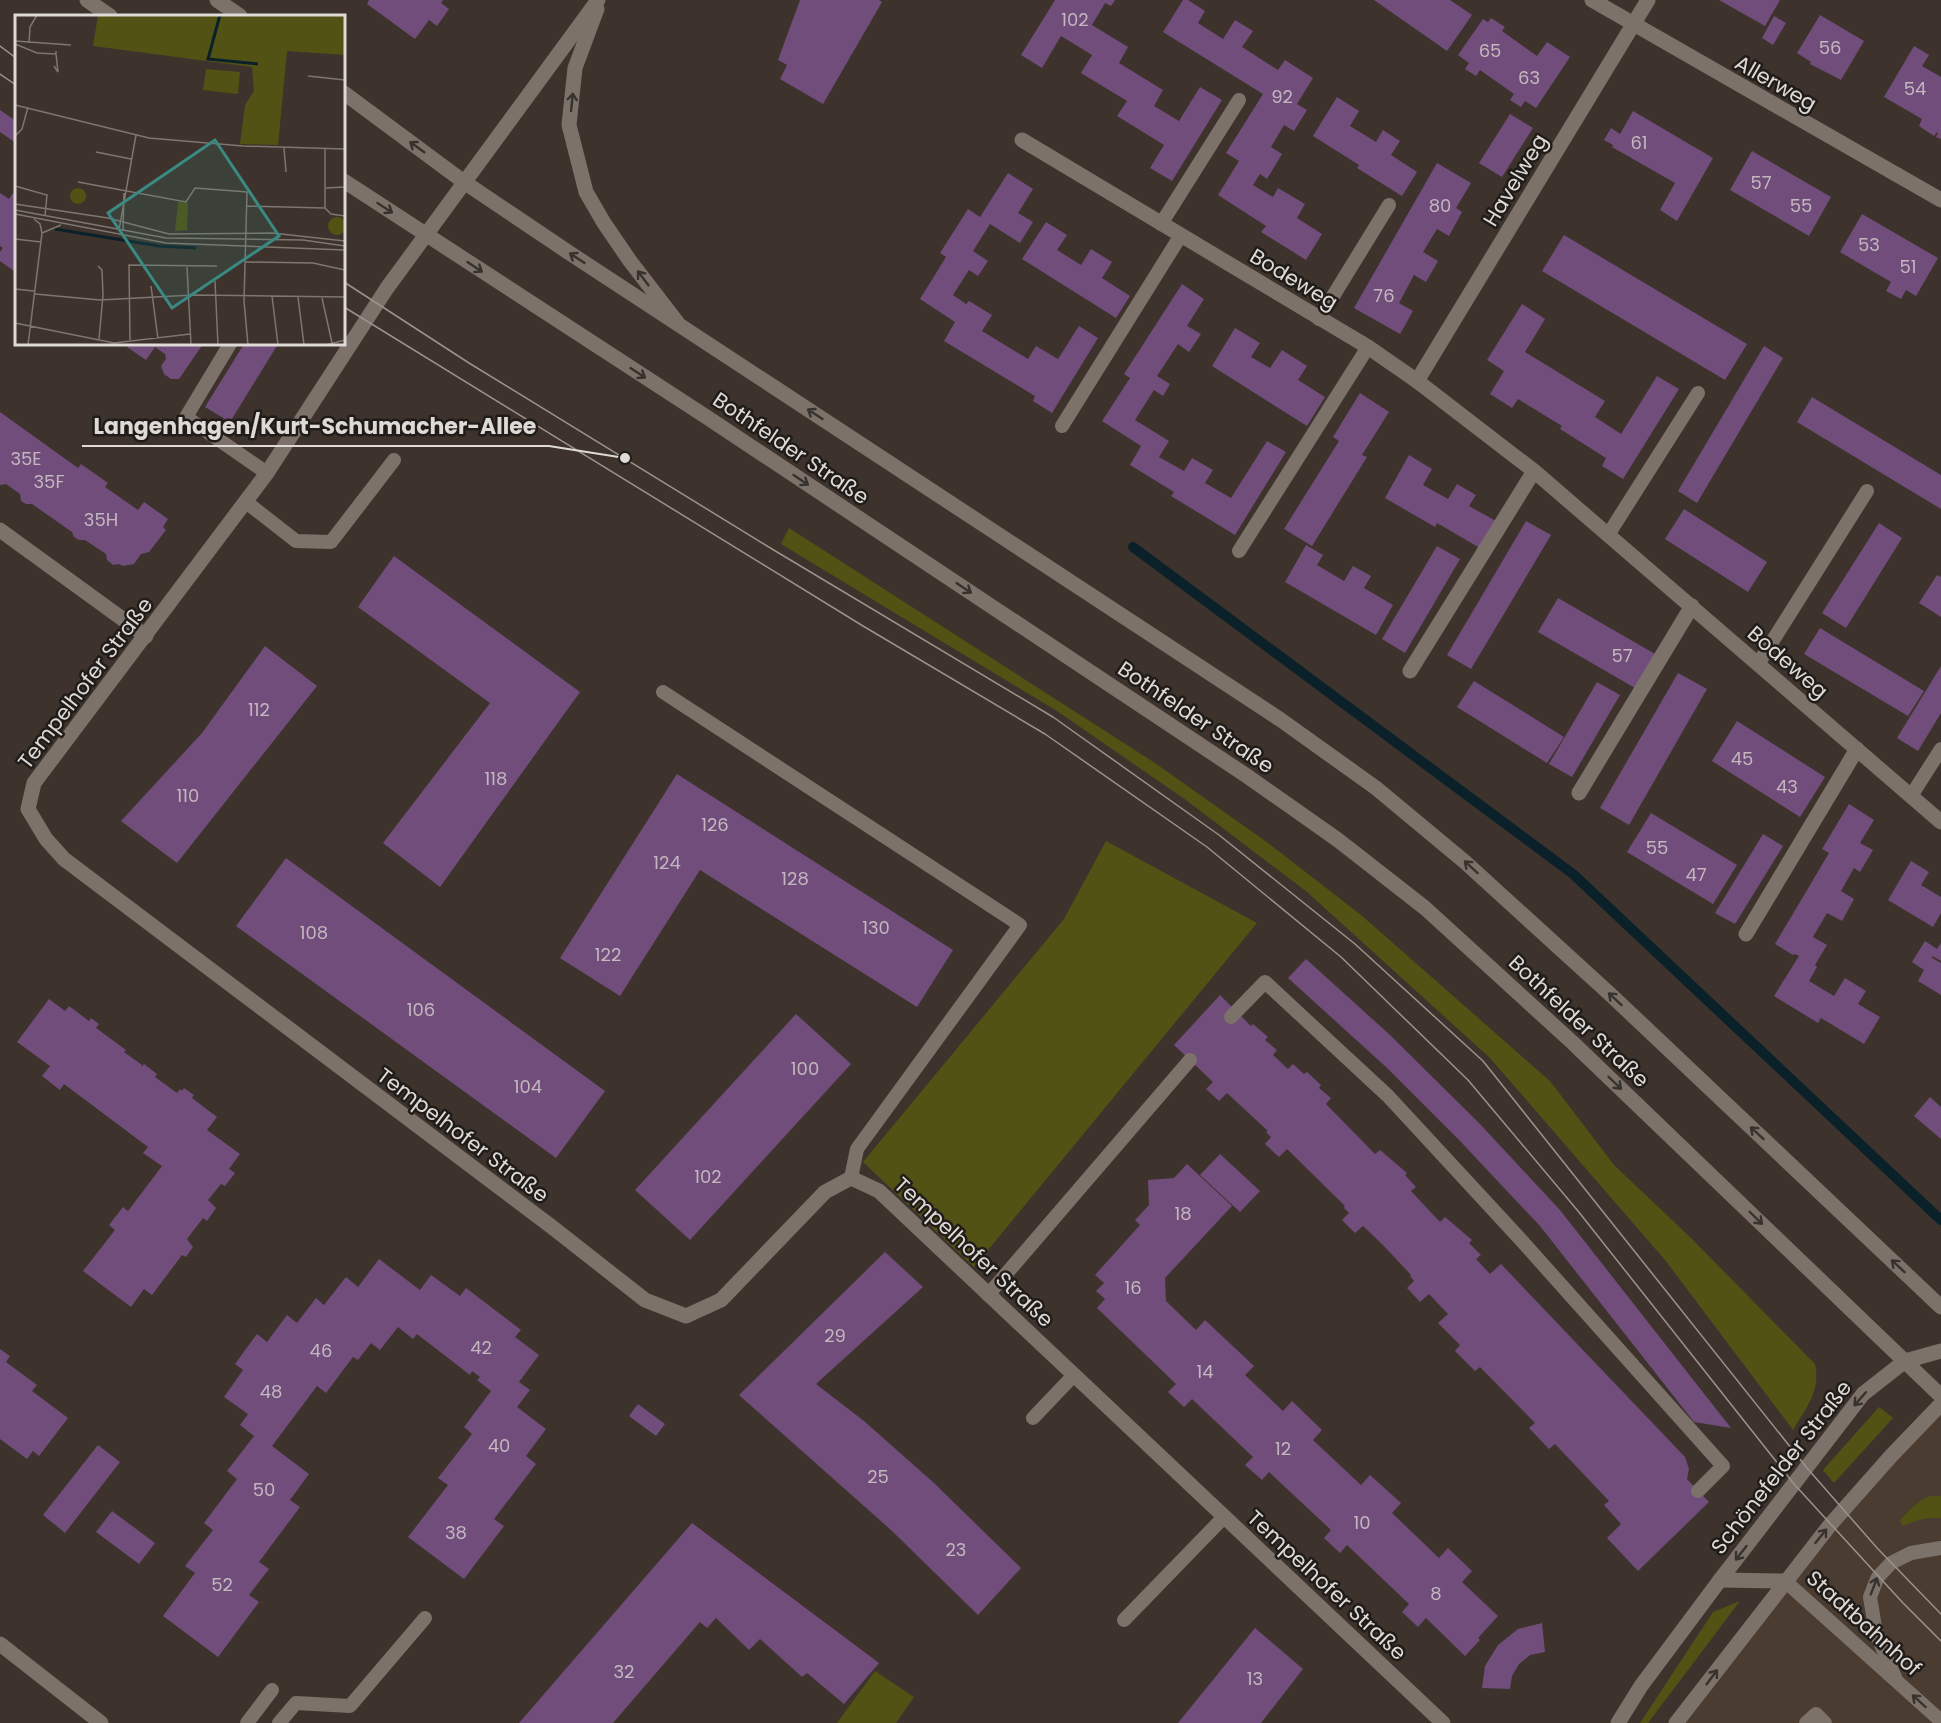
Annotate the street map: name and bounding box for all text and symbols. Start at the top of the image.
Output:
house number: 102 [1061,7,1089,32]
inset map [15,15,345,345]
house number: 56 [1819,35,1841,60]
house number: 65 [1479,38,1501,63]
street label: Allerweg [1730,48,1822,118]
house number: 63 [1518,65,1540,90]
house number: 54 [1904,76,1926,101]
house number: 92 [1271,84,1293,109]
one-way arrow [566,93,577,113]
street label: Havelweg [1476,128,1554,232]
house number: 61 [1630,130,1648,155]
one-way arrow [409,141,425,153]
house number: 57 [1750,170,1772,195]
house number: 80 [1429,193,1451,218]
house number: 55 [1790,193,1812,218]
one-way arrow [376,202,393,214]
house number: 53 [1858,232,1880,257]
street label: Bodeweg [1245,241,1343,317]
one-way arrow [569,252,585,264]
house number: 51 [1899,254,1917,279]
one-way arrow [466,261,482,273]
one-way arrow [637,270,649,286]
house number: 76 [1373,283,1395,308]
one-way arrow [629,367,646,379]
street label: Bothfelder Straße [707,385,875,511]
callout: Langenhagen/Kurt-Schumacher-Allee [82,406,549,446]
one-way arrow [807,408,824,420]
text: Langenhagen/Kurt-Schumacher-Allee [94,411,536,442]
house number: 35E [10,446,42,471]
house number: 35F [34,469,64,494]
one-way arrow [792,474,809,486]
house number: 35H [84,507,118,532]
one-way arrow [955,582,971,594]
street label: Tempelhofer Straße [11,591,159,775]
street label: Bodeweg [1742,619,1834,705]
house number: 57 [1611,643,1633,668]
street label: Bothfelder Straße [1112,654,1280,780]
house number: 112 [248,697,270,722]
house number: 45 [1731,746,1753,771]
house number: 118 [485,766,507,791]
house number: 43 [1776,774,1798,799]
house number: 110 [177,783,199,808]
house number: 126 [701,812,729,837]
house number: 55 [1646,835,1668,860]
house number: 124 [653,850,681,875]
one-way arrow [1464,860,1479,874]
house number: 47 [1685,862,1707,887]
house number: 128 [781,866,809,891]
house number: 130 [862,915,890,940]
house number: 108 [300,920,328,945]
house number: 122 [595,942,621,967]
street label: Bothfelder Straße [1502,948,1656,1094]
one-way arrow [1608,992,1623,1006]
house number: 106 [407,997,435,1022]
house number: 100 [791,1056,819,1081]
street label: Tempelhofer Straße [371,1061,555,1209]
house number: 104 [514,1074,542,1099]
one-way arrow [1608,1076,1623,1090]
one-way arrow [1749,1125,1764,1140]
house number: 102 [694,1164,722,1189]
street label: Tempelhofer Straße [888,1170,1060,1334]
house number: 18 [1174,1201,1192,1226]
one-way arrow [1748,1211,1763,1226]
one-way arrow [1891,1259,1906,1274]
house number: 16 [1124,1275,1142,1300]
house number: 29 [824,1323,846,1348]
house number: 42 [470,1335,492,1360]
house number: 46 [310,1338,332,1363]
house number: 14 [1196,1359,1214,1384]
street label: Schönefelder Straße [1704,1374,1858,1560]
house number: 48 [260,1379,282,1404]
one-way arrow [1853,1391,1867,1406]
house number: 40 [488,1433,510,1458]
house number: 12 [1275,1436,1291,1461]
house number: 25 [867,1464,889,1489]
house number: 50 [253,1477,275,1502]
street label: Tempelhofer Straße [1241,1503,1413,1667]
house number: 10 [1353,1510,1371,1535]
house number: 38 [445,1520,467,1545]
one-way arrow [1815,1528,1828,1544]
house number: 23 [946,1537,966,1562]
one-way arrow [1734,1545,1747,1561]
street label: Stadtbahnhof [1800,1564,1928,1682]
house number: 52 [211,1572,233,1597]
one-way arrow [1869,1578,1880,1596]
house number: 8 [1430,1581,1442,1606]
house number: 32 [614,1659,634,1684]
house number: 13 [1247,1666,1263,1691]
one-way arrow [1705,1669,1718,1685]
one-way arrow [1912,1694,1927,1708]

